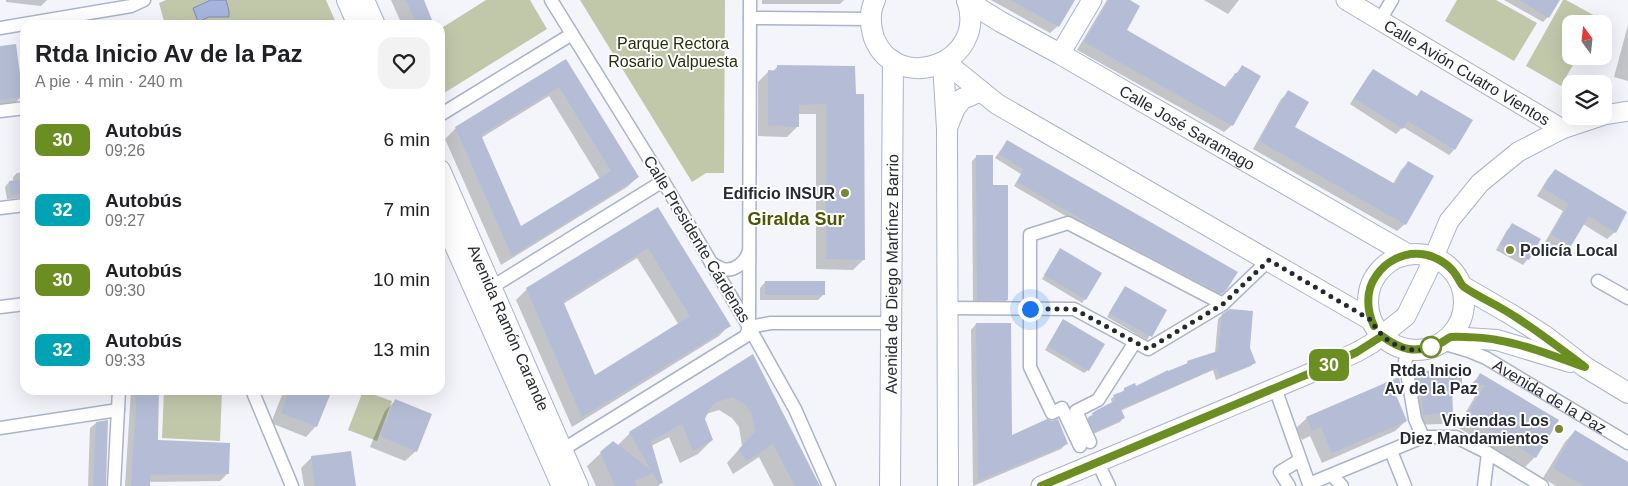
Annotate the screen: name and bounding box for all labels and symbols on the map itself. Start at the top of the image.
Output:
north arrow [1562,15,1612,65]
street label: Calle Avión Cuatro Vientos [1381,16,1553,128]
park label: Parque Rectora Rosario Valpuesta [608,35,738,70]
street label: Calle José Saramago [1117,82,1258,173]
street label: Calle Presidente Cárdenas [640,153,754,325]
street label: Avenida de Diego Martínez Barrio [882,154,901,394]
place label: Edificio INSUR [723,185,835,202]
marker: Edificio INSUR [839,187,851,199]
district label: Giralda Sur [747,209,845,229]
street label: Avenida Ramón Carande [465,242,553,413]
place label: Policía Local [1520,242,1618,259]
marker: Policía Local [1504,244,1516,256]
your location [1018,297,1043,322]
marker: Rtda Inicio Av de la Paz [1420,336,1442,358]
line badge: 30 [1306,349,1352,381]
street label: Avenida de la Paz [1490,356,1610,437]
place label: Rtda Inicio Av de la Paz [1385,362,1477,397]
place label: Viviendas Los Diez Mandamientos [1400,412,1549,447]
marker: Viviendas Los Diez Mandamientos [1553,423,1565,435]

